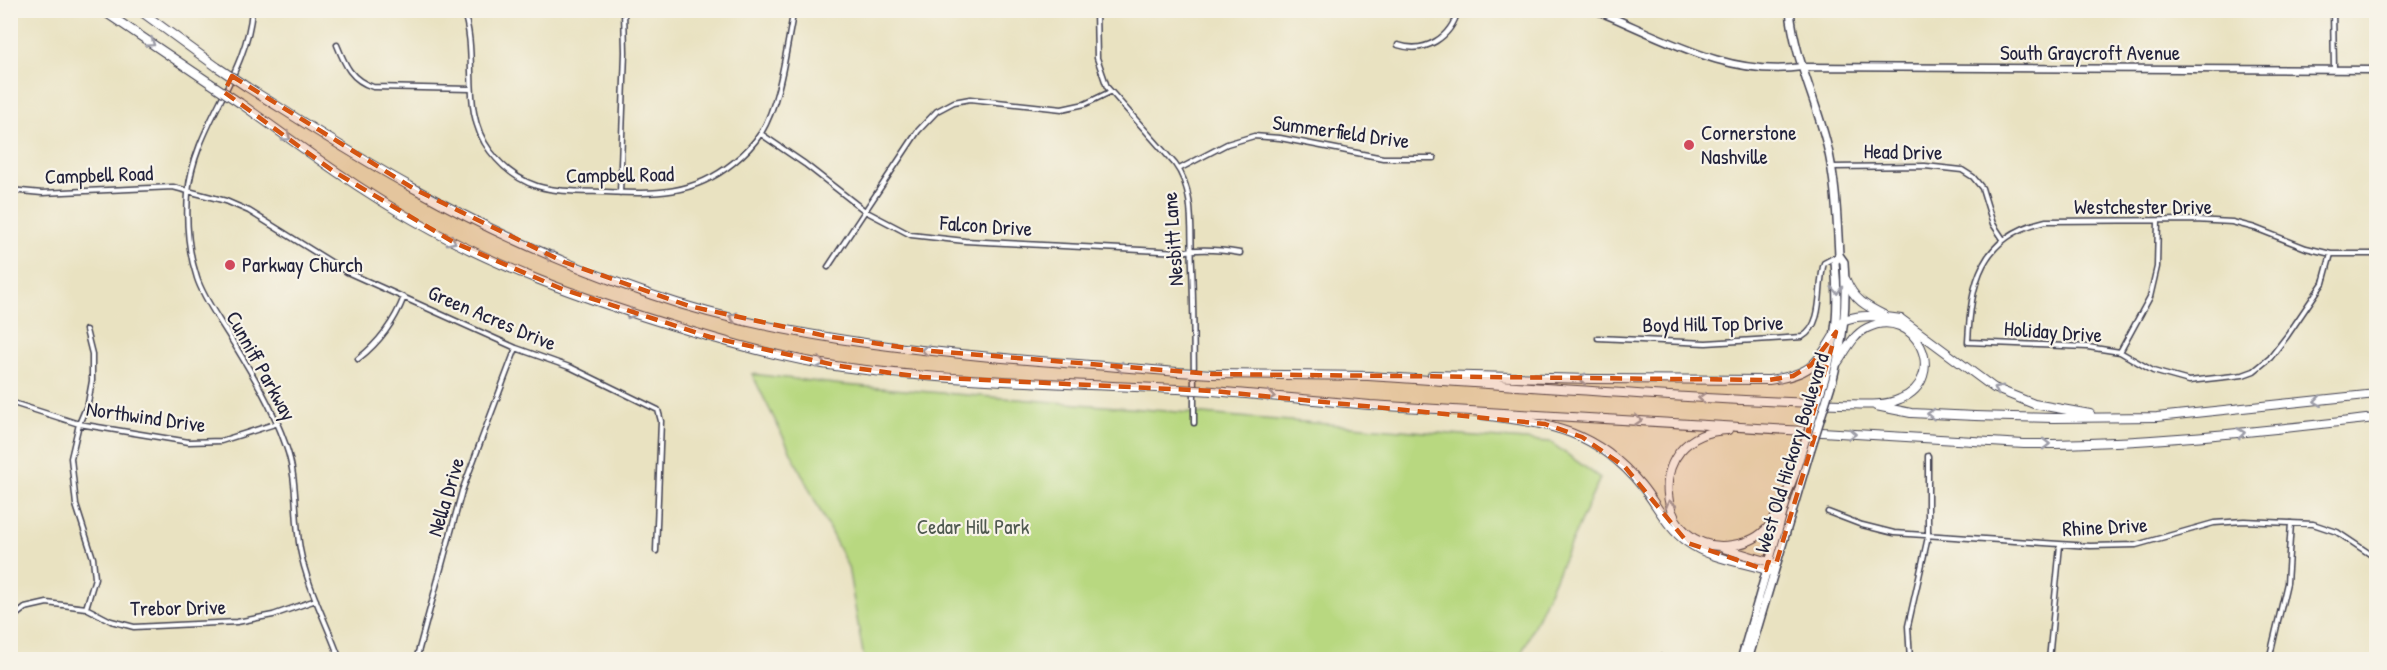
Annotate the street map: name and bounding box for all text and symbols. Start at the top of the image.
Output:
one-way arrow [144,36,155,47]
street label: South Graycroft Avenue [2000,38,2180,67]
street label: Summerfield Drive [1271,108,1411,155]
place label: Cornerstone Nashville [1701,118,1797,171]
one-way arrow [280,130,291,141]
street label: Head Drive [1863,136,1943,167]
marker: Cornerstone Nashville [1682,138,1696,152]
street label: Campbell Road [44,158,154,191]
street label: Campbell Road [566,159,674,190]
street label: Nesbitt Lane [1155,191,1190,287]
street label: Westchester Drive [2074,192,2212,221]
street label: Falcon Drive [938,208,1033,243]
one-way arrow [445,234,456,245]
place label: Parkway Church [242,250,363,279]
one-way arrow [544,251,555,263]
marker: Parkway Church [223,258,237,272]
street label: Green Acres Drive [424,278,561,358]
one-way arrow [1831,285,1844,294]
street label: Cunniff Parkway [219,306,304,426]
one-way arrow [626,307,637,319]
street label: Boyd Hill Top Drive [1642,308,1784,339]
one-way arrow [728,311,738,324]
street label: Holiday Drive [2003,314,2103,349]
one-way arrow [920,344,930,357]
street label: West Old Hickory Boulevard [1747,349,1836,556]
one-way arrow [816,356,826,369]
one-way arrow [1115,361,1124,374]
one-way arrow [1577,372,1586,385]
one-way arrow [1772,372,1781,384]
one-way arrow [1994,385,2005,396]
one-way arrow [1267,389,1276,402]
one-way arrow [1698,392,1707,405]
street label: Northwind Drive [85,394,208,439]
one-way arrow [2314,394,2323,406]
one-way arrow [1927,407,1936,420]
one-way arrow [1633,413,1643,426]
one-way arrow [2236,427,2246,440]
one-way arrow [1847,428,1856,441]
one-way arrow [2042,438,2051,450]
street label: Nella Drive [420,454,471,540]
one-way arrow [1665,499,1677,510]
street label: Rhine Drive [2062,510,2148,543]
park label: Cedar Hill Park [917,512,1030,541]
street label: Trebor Drive [130,592,226,623]

